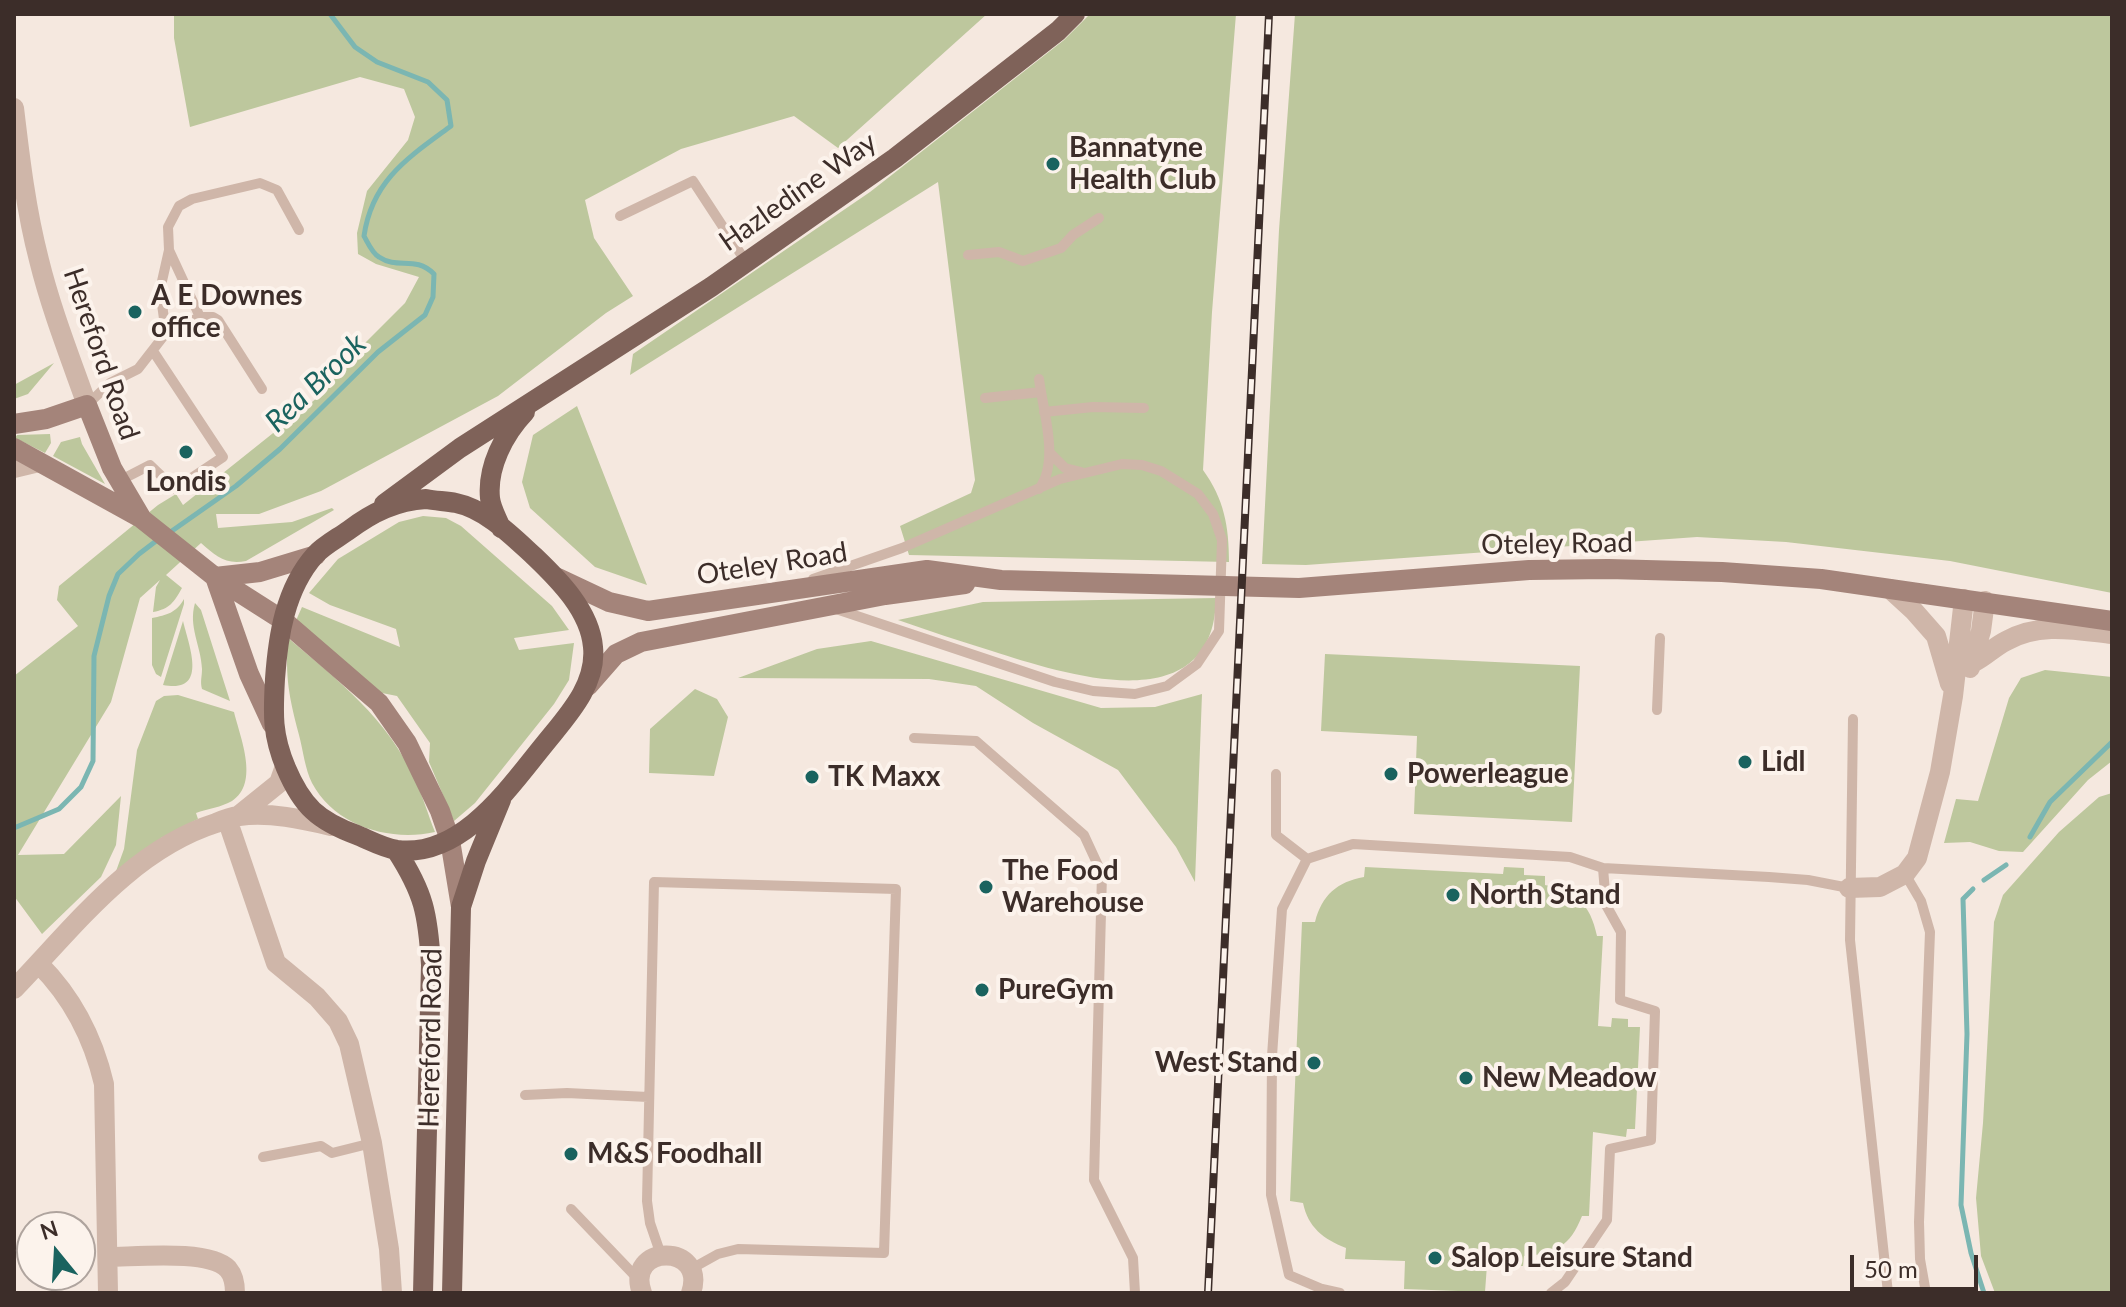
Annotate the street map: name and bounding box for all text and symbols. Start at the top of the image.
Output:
street label: Hazledine Way [713,125,883,259]
place label: Bannatyne Health Club [1069,131,1216,197]
marker: Bannatyne Health Club [1044,155,1062,173]
street label: Hereford Road [56,264,146,444]
place label: A E Downes office [151,279,303,345]
marker: A E Downes office [126,303,144,321]
water label: Rea Brook [258,326,374,440]
marker: Londis [177,443,195,461]
place label: Londis [145,465,227,499]
street label: Oteley Road [1481,526,1633,562]
street label: Oteley Road [694,536,850,592]
place label: Lidl [1761,745,1806,779]
marker: Lidl [1736,753,1754,771]
place label: Powerleague [1407,757,1569,791]
place label: TK Maxx [828,760,940,794]
marker: Powerleague [1382,765,1400,783]
marker: TK Maxx [803,768,821,786]
place label: The Food Warehouse [1002,854,1144,920]
marker: The Food Warehouse [977,878,995,896]
place label: North Stand [1469,878,1621,912]
marker: North Stand [1444,886,1462,904]
street label: Hereford Road [413,948,449,1128]
place label: PureGym [998,973,1114,1007]
marker: PureGym [973,981,991,999]
place label: West Stand [1155,1046,1298,1080]
marker: West Stand [1305,1054,1323,1072]
place label: New Meadow [1482,1061,1657,1095]
marker: New Meadow [1457,1069,1475,1087]
place label: M&S Foodhall [587,1137,762,1171]
marker: M&S Foodhall [562,1145,580,1163]
north arrow [16,1211,96,1291]
text: N [37,1214,61,1245]
scale bar [1854,1239,1982,1289]
place label: Salop Leisure Stand [1451,1241,1693,1275]
marker: Salop Leisure Stand [1426,1249,1444,1267]
text: 50 m [1864,1254,1918,1283]

